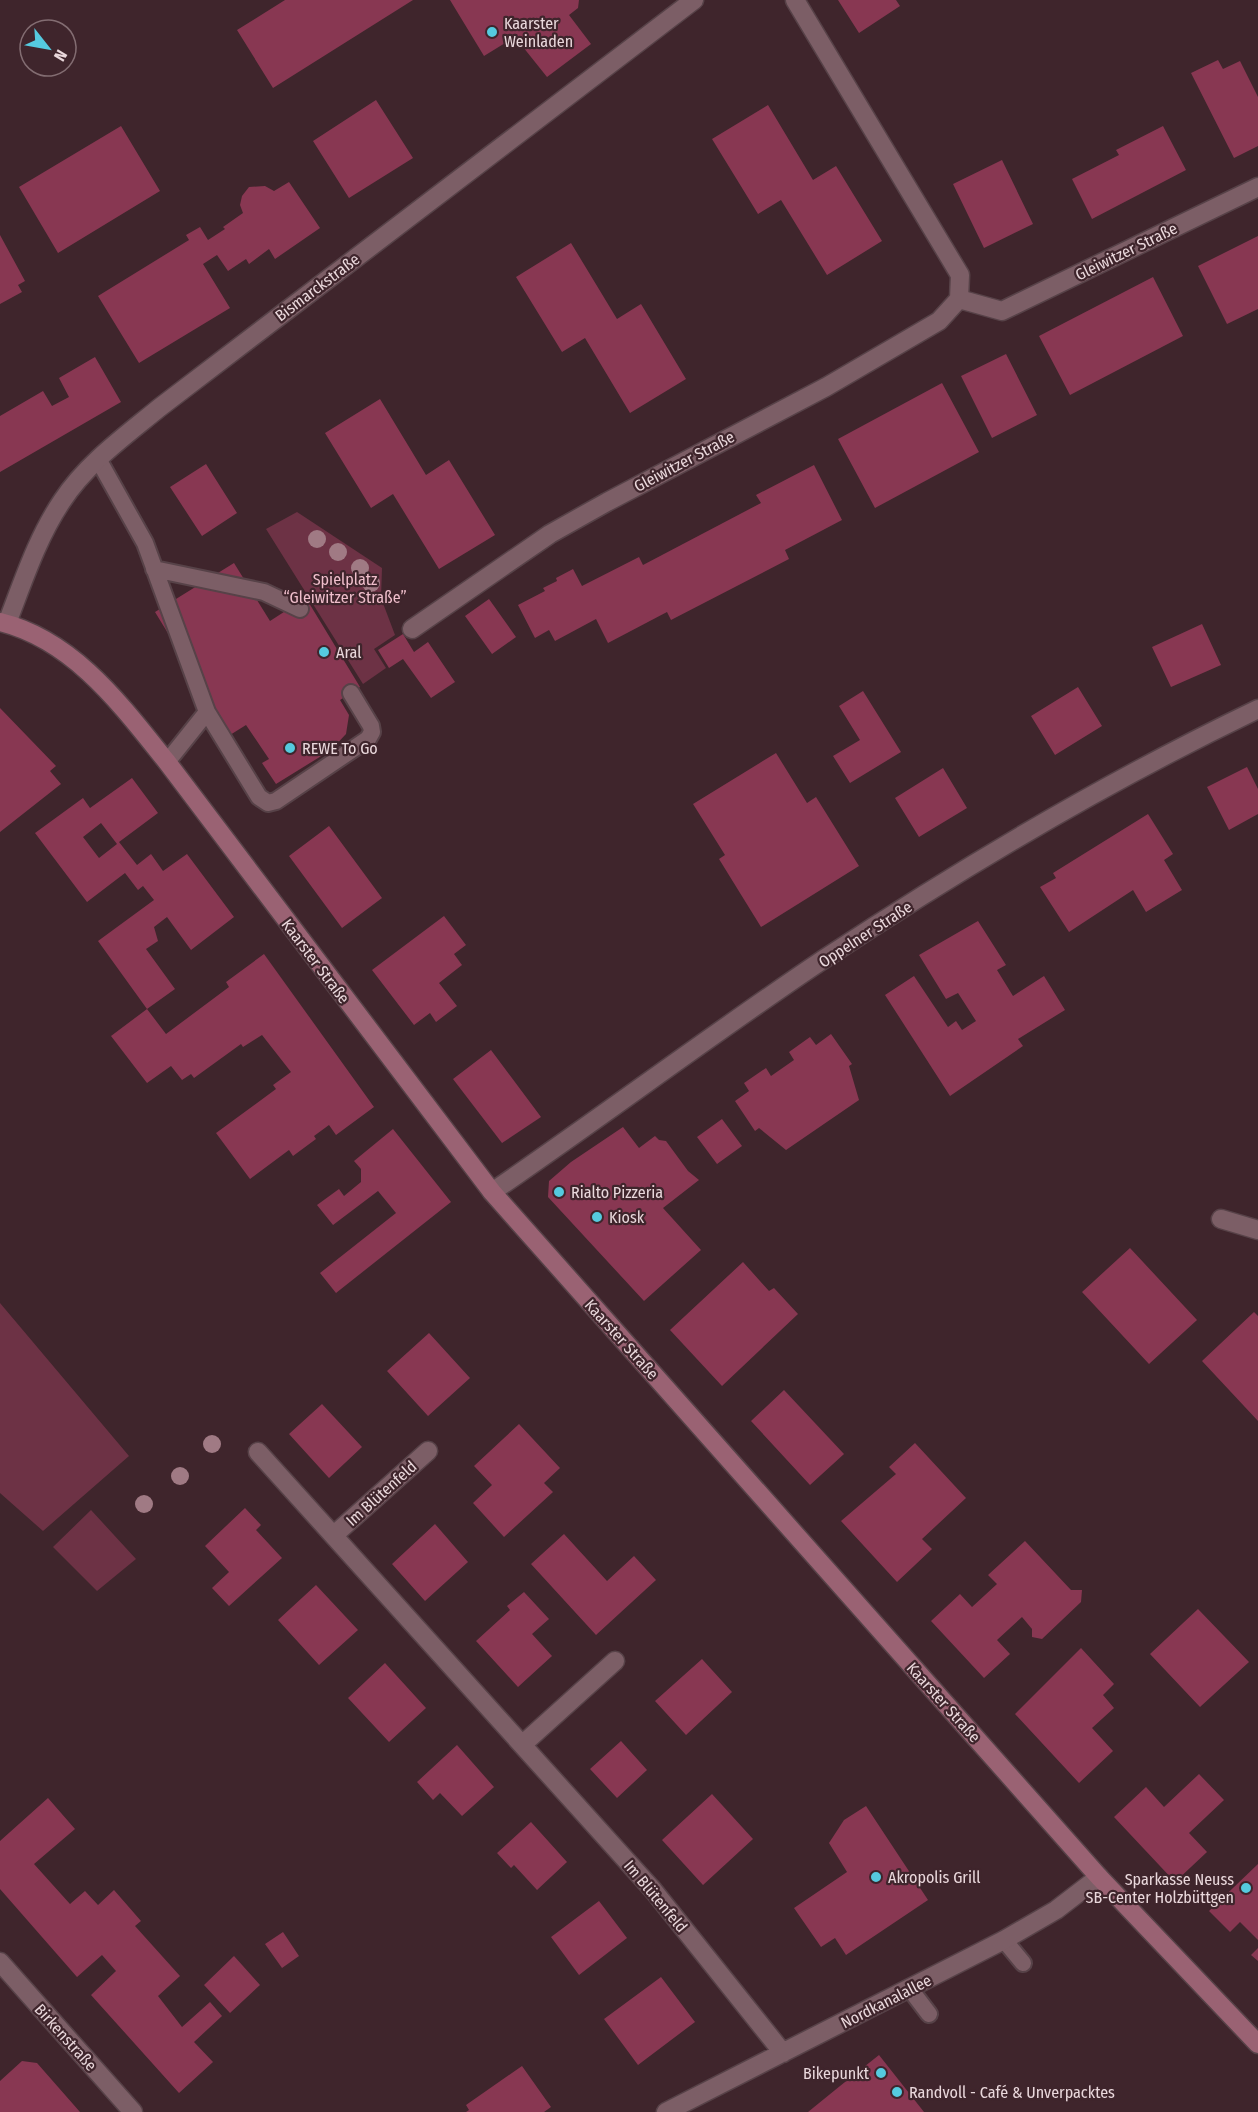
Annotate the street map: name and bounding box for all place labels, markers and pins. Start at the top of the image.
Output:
place label: Kaarster Weinladen [504,14,573,51]
marker: Kaarster Weinladen [485,25,499,39]
place label: Aral [336,643,361,662]
marker: Aral [317,645,331,659]
place label: REWE To Go [302,739,378,758]
marker: REWE To Go [283,741,297,755]
place label: Rialto Pizzeria [571,1183,663,1202]
marker: Rialto Pizzeria [552,1185,566,1199]
place label: Kiosk [609,1208,645,1227]
marker: Kiosk [590,1210,604,1224]
place label: Akropolis Grill [888,1868,980,1887]
marker: Akropolis Grill [869,1870,883,1884]
place label: Sparkasse Neuss SB-Center Holzbüttgen [1086,1870,1234,1907]
marker: Sparkasse Neuss SB-Center Holzbüttgen [1239,1881,1253,1895]
place label: Bikepunkt [803,2064,870,2083]
marker: Bikepunkt [874,2066,888,2080]
place label: Randvoll - Café & Unverpacktes [909,2083,1115,2102]
marker: Randvoll - Café & Unverpacktes [890,2085,904,2099]

